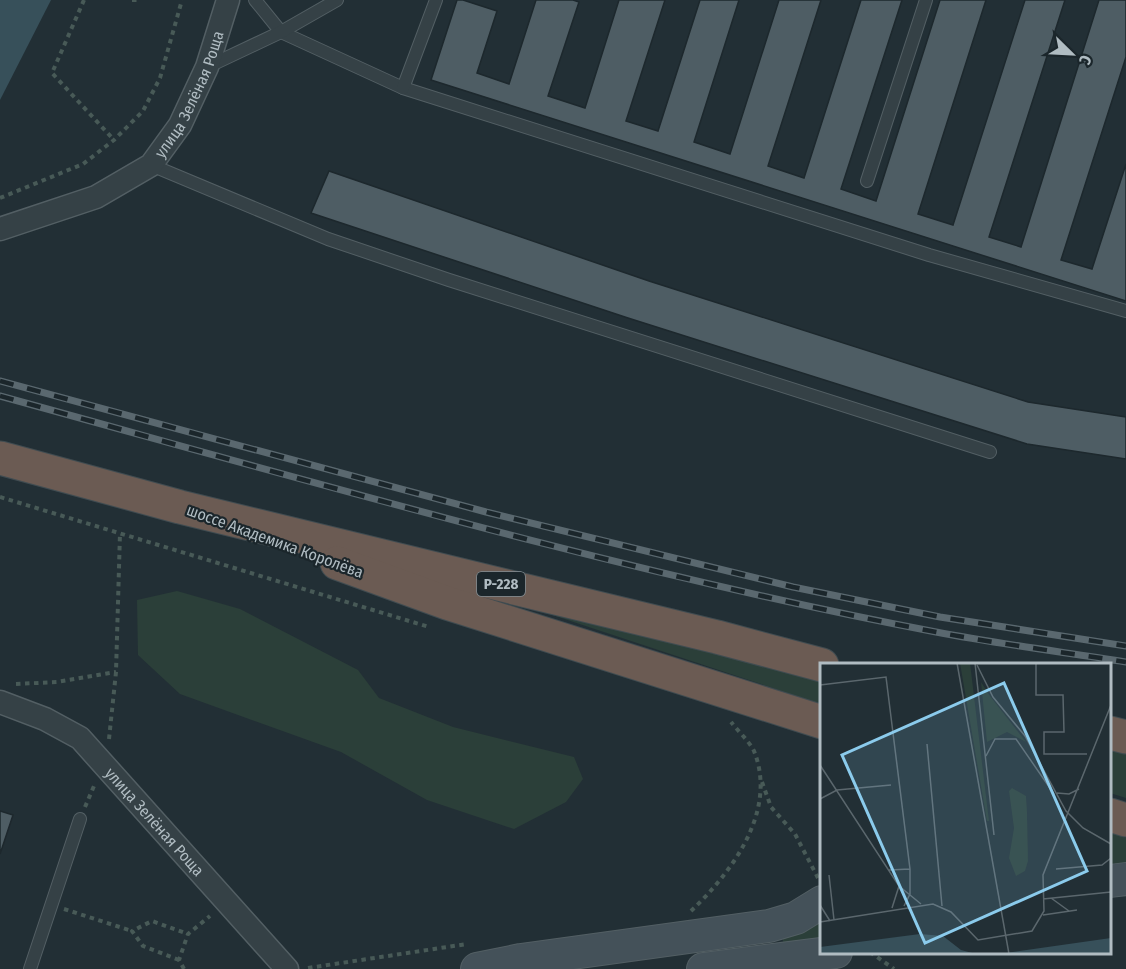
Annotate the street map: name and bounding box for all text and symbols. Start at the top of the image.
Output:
north arrow [1042,24,1102,84]
street label: улица Зелёная Роща [150,28,227,161]
text: С [1075,52,1096,68]
street label: шоссе Академика Королёва [184,500,366,582]
road number: Р-228 [477,572,525,596]
inset map [820,663,1111,954]
street label: улица Зелёная Роща [101,763,208,880]

